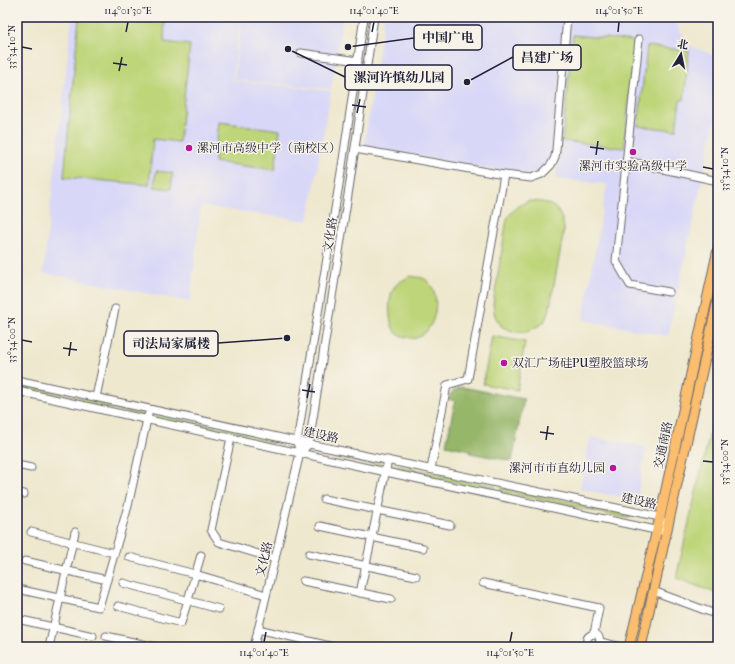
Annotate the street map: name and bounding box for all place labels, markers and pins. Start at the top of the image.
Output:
callout: 中国广电 [414,25,482,50]
callout: 昌建广场 [513,45,581,70]
callout: 漯河许慎幼儿园 [345,65,452,90]
place label: 漯河市高级中学（南校区） [197,141,341,155]
marker: 漯河市高级中学（南校区） [184,143,194,153]
marker: 漯河市实验高级中学 [628,147,638,157]
place label: 漯河市实验高级中学 [579,159,687,173]
callout: 司法局家属楼 [124,331,218,356]
place label: 双汇广场硅PU塑胶篮球场 [512,356,649,370]
marker: 双汇广场硅PU塑胶篮球场 [499,358,509,368]
place label: 漯河市市直幼儿园 [509,461,605,475]
marker: 漯河市市直幼儿园 [608,463,618,473]

